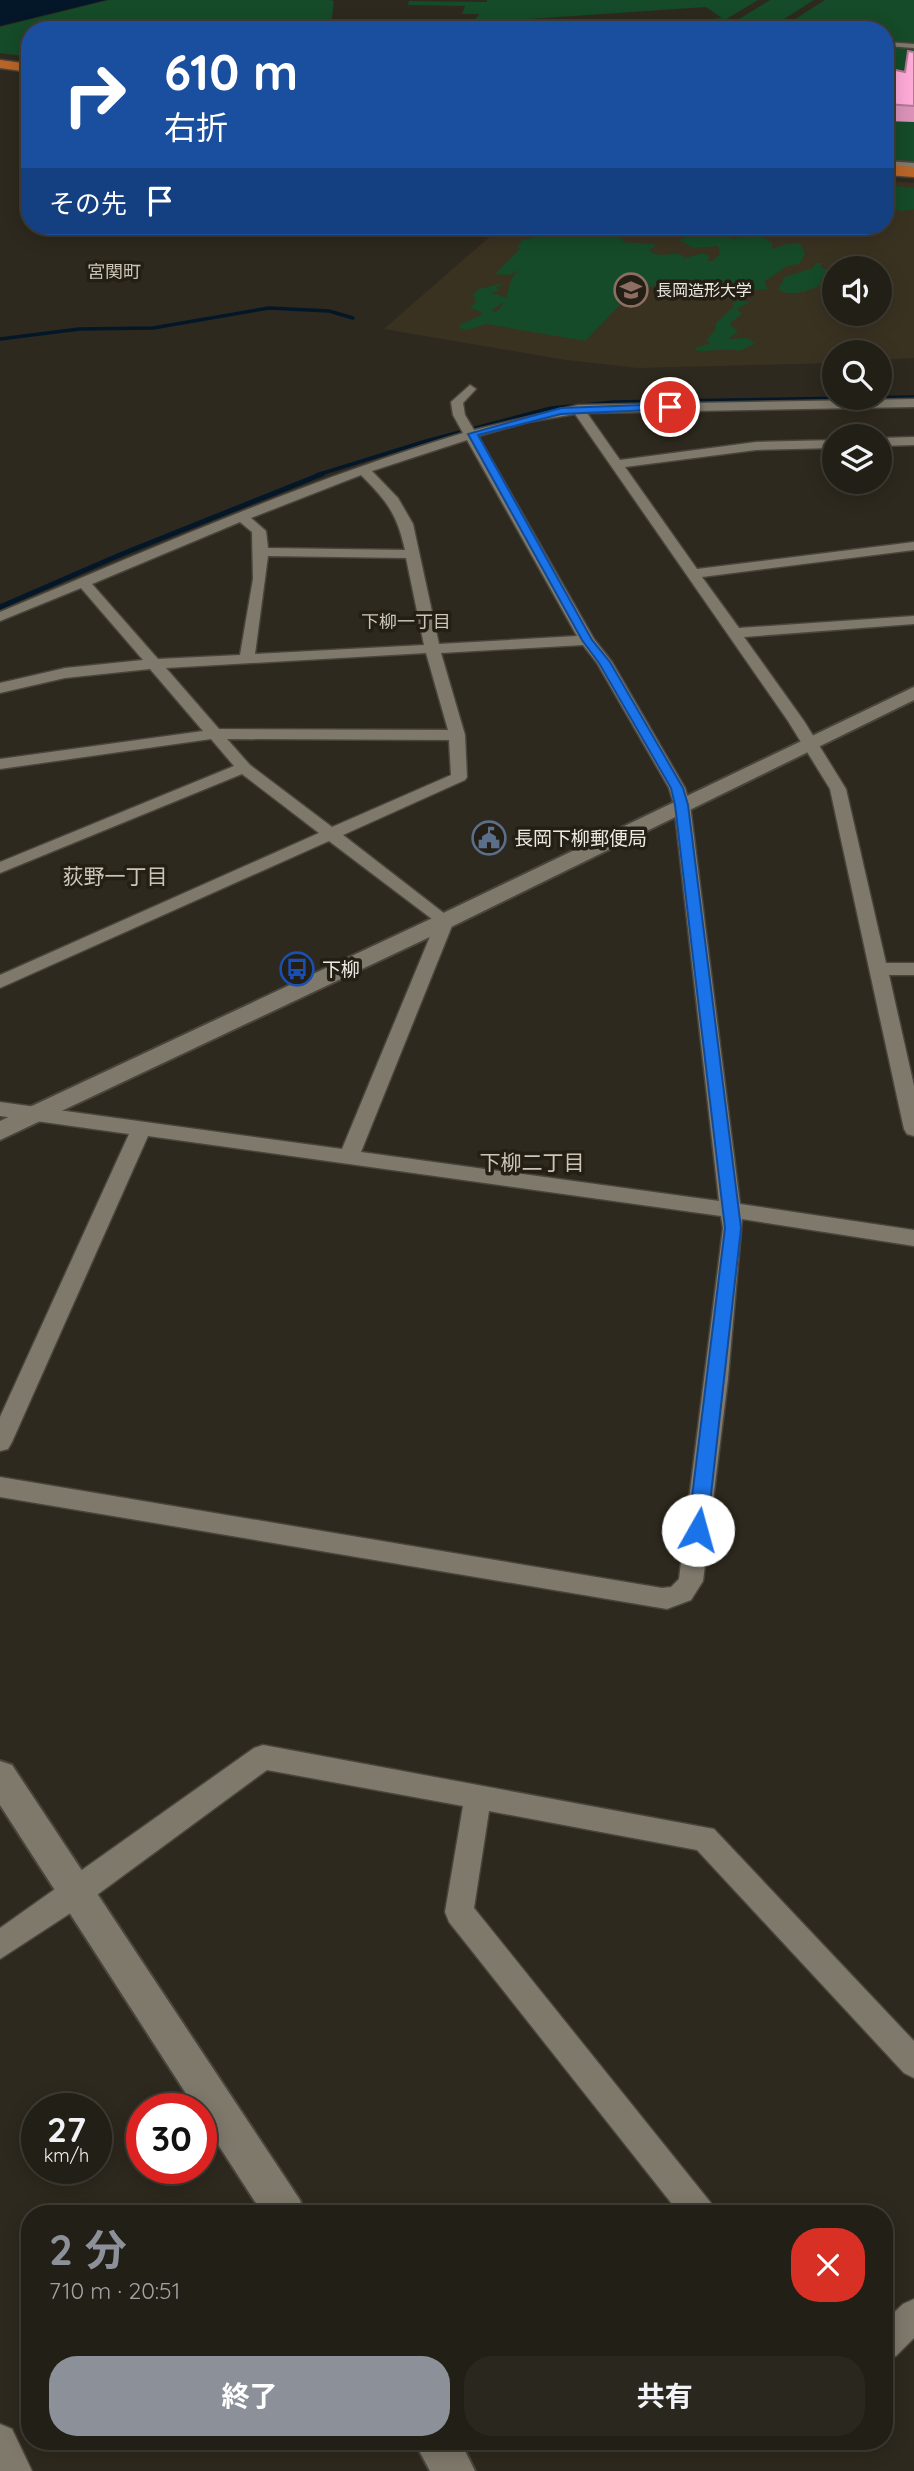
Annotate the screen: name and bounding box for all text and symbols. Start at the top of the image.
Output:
text: 610 m [164,41,298,102]
icon: right [49,49,140,140]
text: 右折 [164,107,228,147]
icon: arrive [141,182,179,220]
text: その先 [49,187,127,220]
map controls [822,256,892,494]
button: sound [822,256,892,326]
district label: 宮関町 [87,260,141,283]
school or university icon: 長岡造形大学 [612,271,650,309]
place label: 長岡造形大学 [656,280,752,300]
button: search [822,340,892,410]
pin [640,377,700,437]
icon: arrive [651,388,689,426]
button: layers [822,424,892,494]
district label: 下柳一丁目 [361,610,451,633]
public building icon: 長岡下柳郵便局 [470,819,508,857]
place label: 長岡下柳郵便局 [514,826,647,850]
district label: 荻野一丁目 [63,863,168,889]
bus stop icon: 下柳 [278,950,316,988]
place label: 下柳 [322,957,360,981]
district label: 下柳二丁目 [480,1149,585,1175]
position arrow [661,1493,735,1567]
speed limit sign: 30 [126,2093,217,2184]
text: 27 [47,2107,86,2151]
text: km/h [44,2144,89,2167]
text: 2 分 [49,2223,127,2276]
button: close [791,2228,865,2302]
text: 710 m · 20:51 [49,2276,180,2305]
button: 終了 [49,2356,450,2436]
button: 共有 [464,2356,865,2436]

